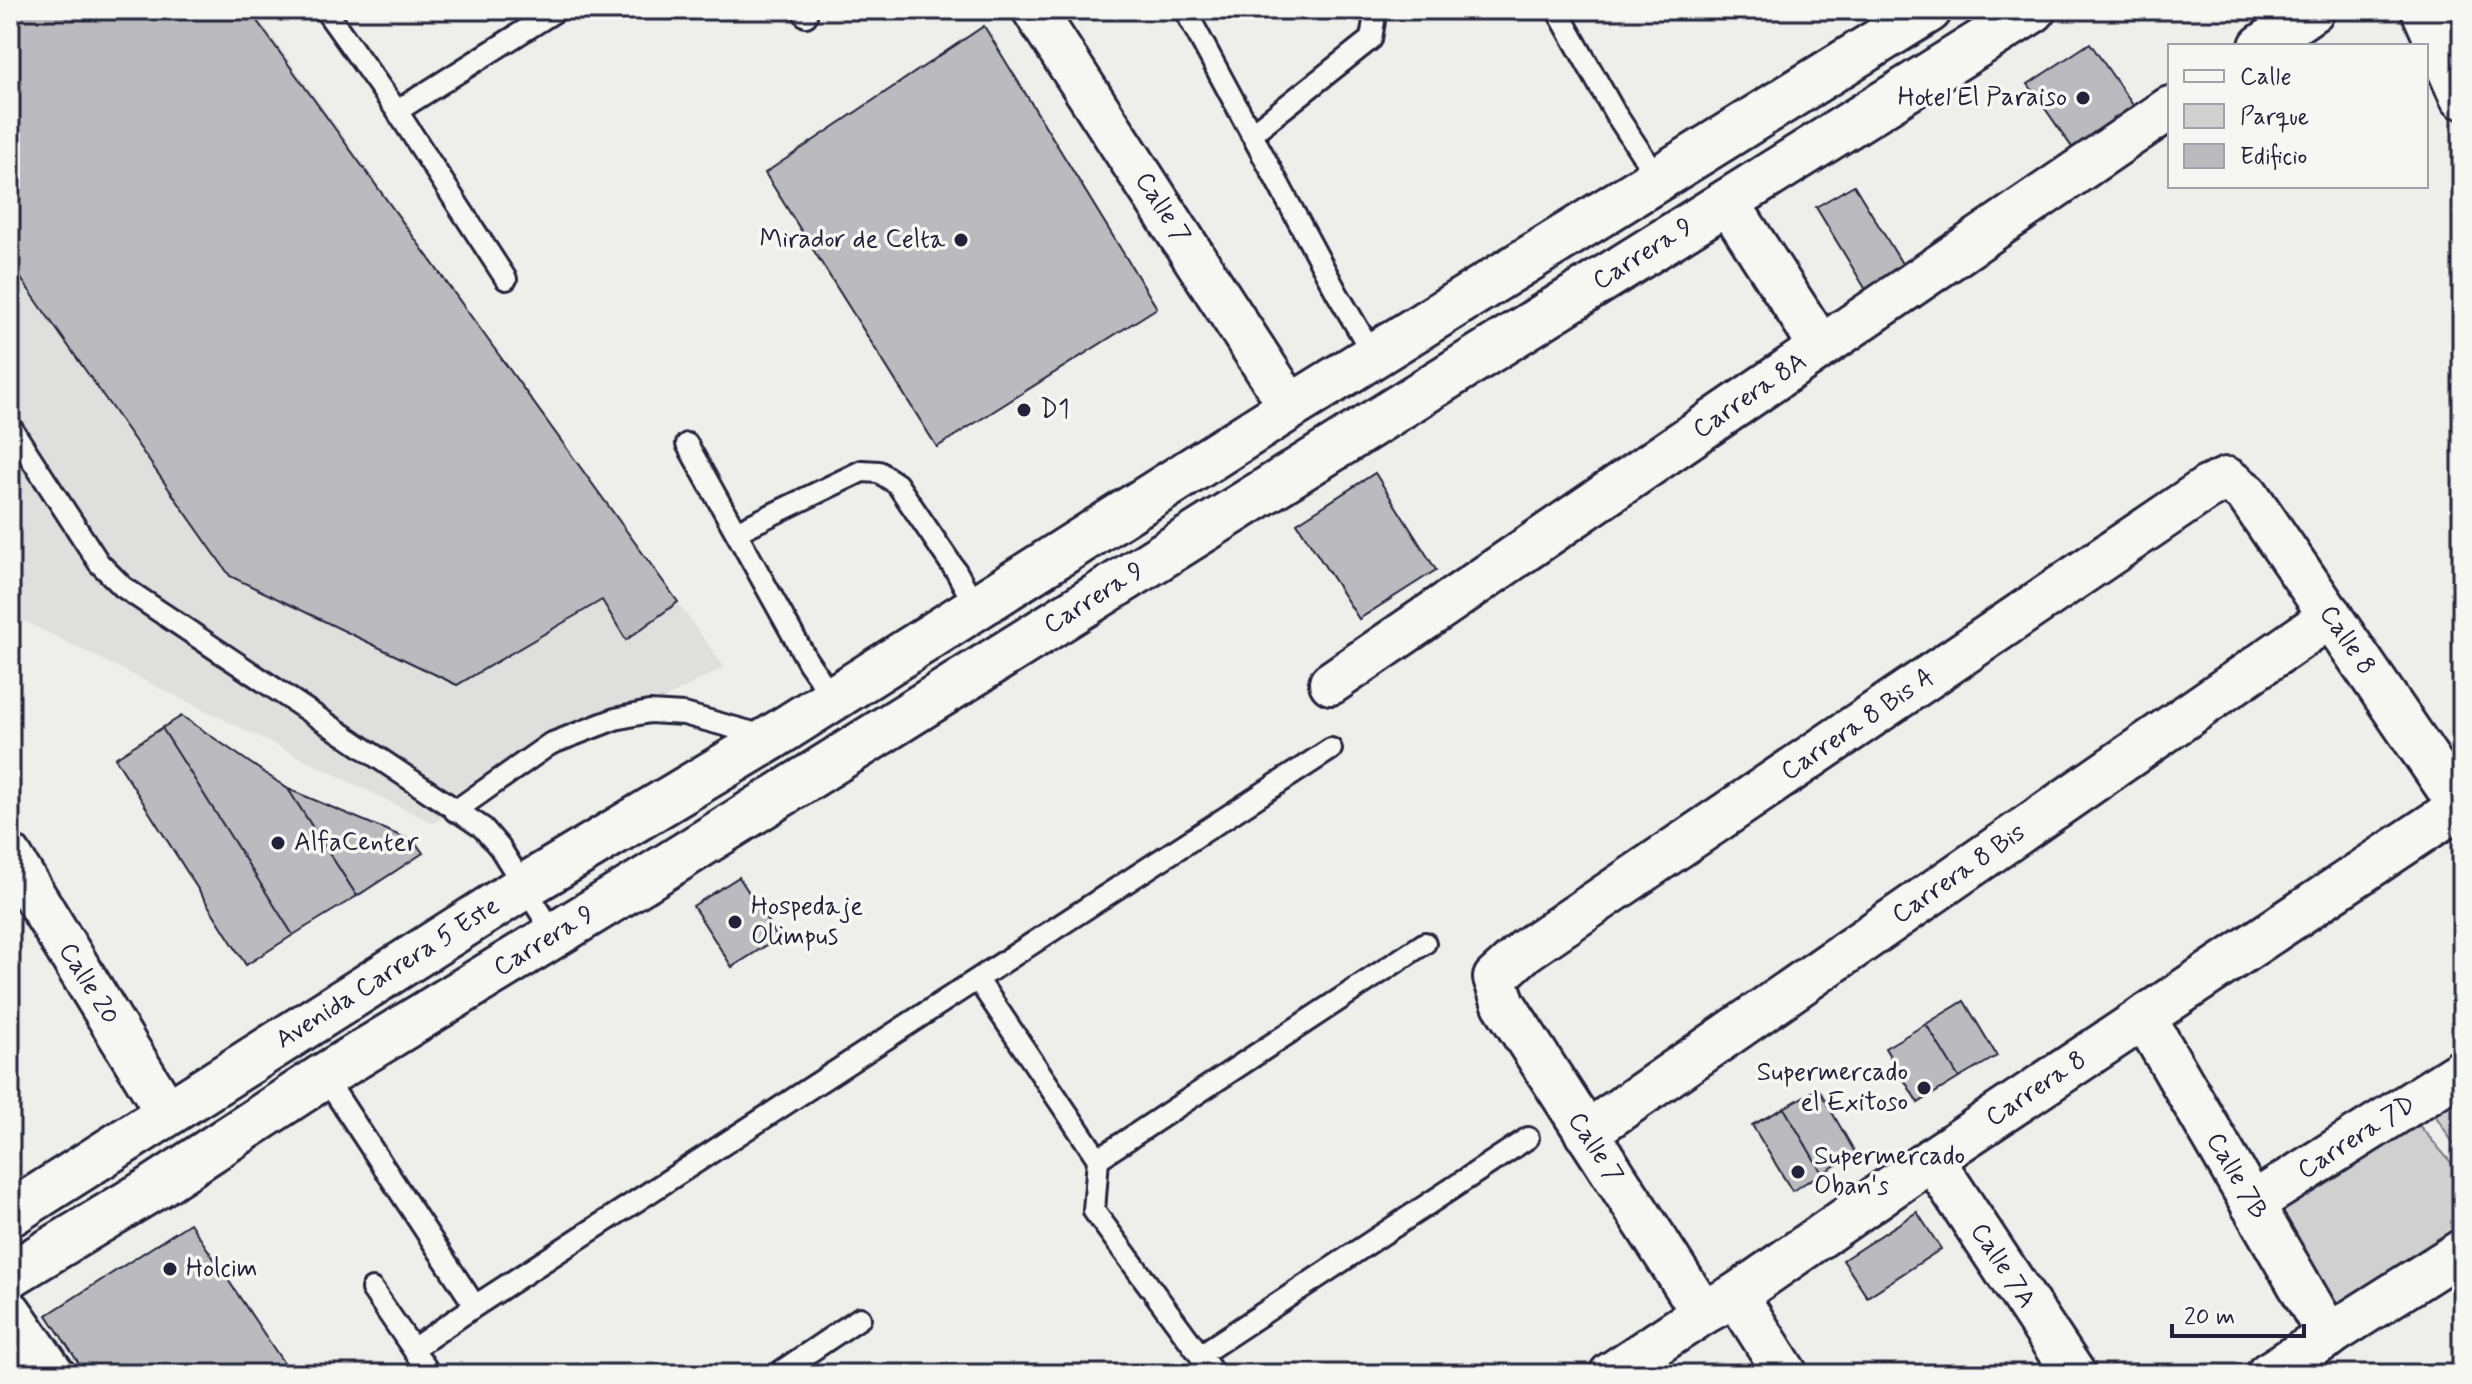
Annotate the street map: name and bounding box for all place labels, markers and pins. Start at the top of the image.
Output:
place label: Hotel El Paraiso [1898,81,2067,115]
marker: Hotel El Paraiso [2074,89,2092,107]
place label: Mirador de Celta [759,223,945,257]
marker: Mirador de Celta [952,231,970,249]
place label: D1 [1040,393,1070,427]
marker: D1 [1015,401,1033,419]
place label: AlfaCenter [294,826,419,860]
marker: AlfaCenter [269,834,287,852]
place label: Hospedaje Olimpus [751,890,863,954]
marker: Hospedaje Olimpus [726,913,744,931]
place label: Supermercado el Exitoso [1757,1056,1908,1120]
marker: Supermercado el Exitoso [1915,1079,1933,1097]
place label: Supermercado Oban's [1814,1140,1965,1204]
marker: Supermercado Oban's [1789,1163,1807,1181]
place label: Holcim [186,1252,257,1286]
marker: Holcim [161,1260,179,1278]

